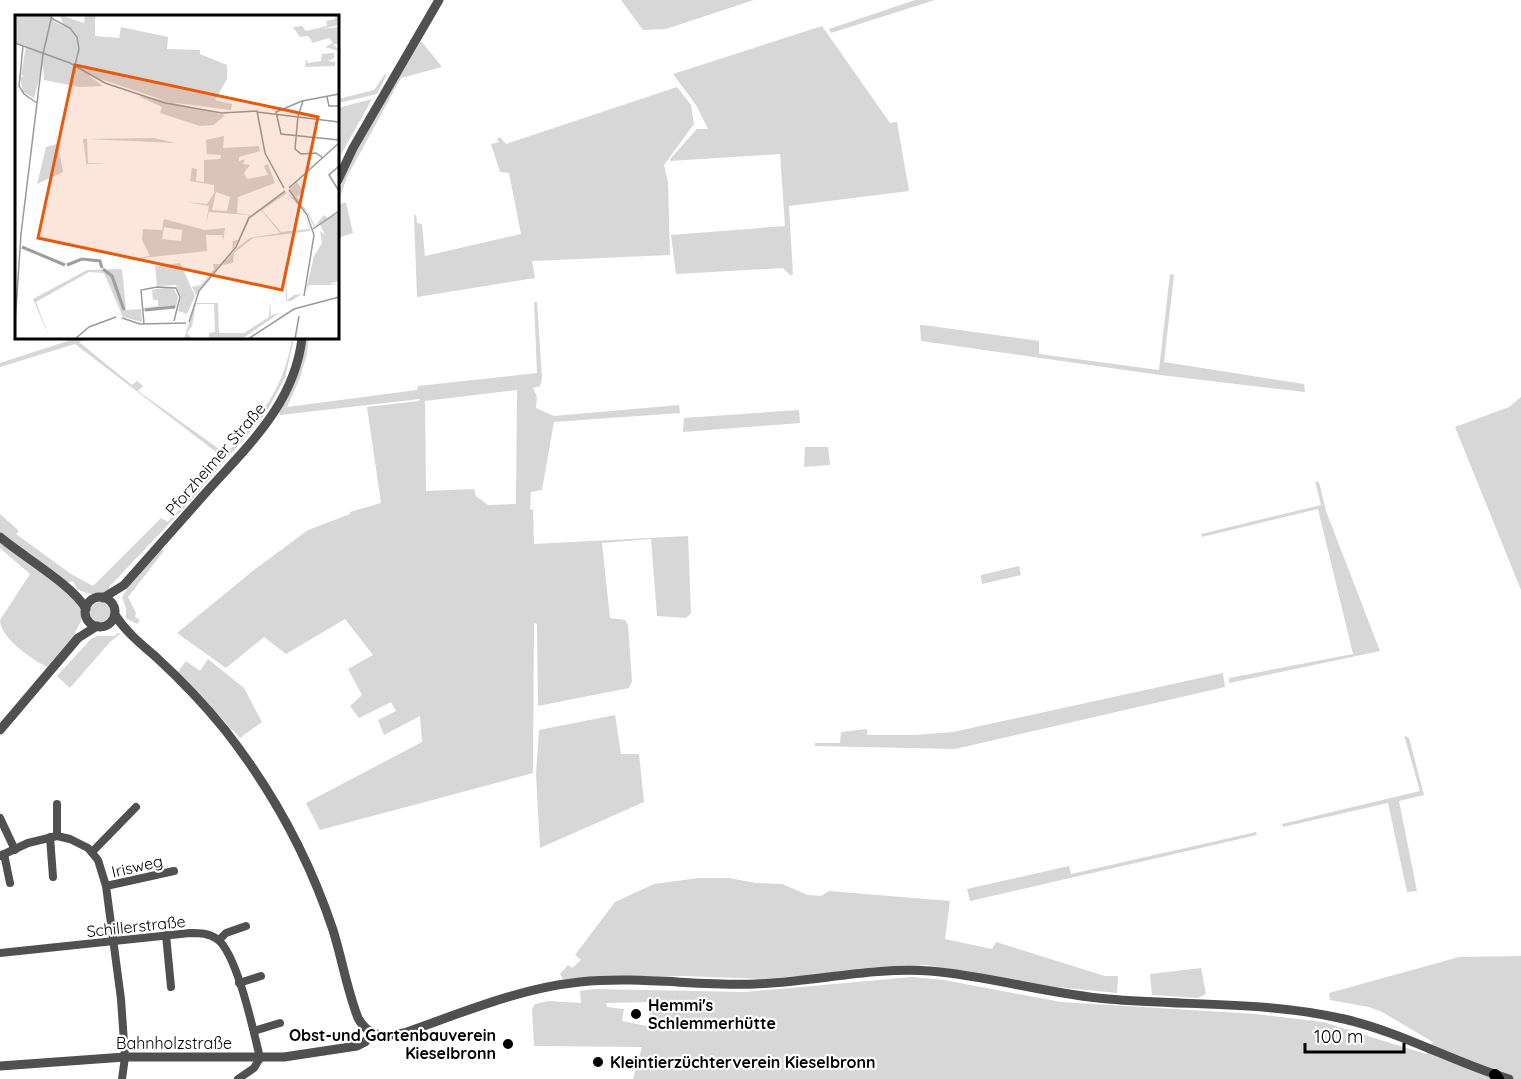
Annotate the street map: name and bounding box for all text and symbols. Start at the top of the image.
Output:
inset map [15,15,339,339]
street label: Pforzheimer Straße [161,399,269,519]
street label: Irisweg [109,850,165,882]
street label: Schillerstraße [85,911,187,941]
place label: Hemmi's Schlemmerhütte [648,995,776,1033]
marker: Hemmi's Schlemmerhütte [629,1007,643,1021]
scale bar [1305,1016,1404,1054]
place label: Obst-und Gartenbauverein Kieselbronn [289,1025,496,1063]
text: 100 m [1314,1025,1363,1048]
street label: Bahnholzstraße [116,1033,232,1053]
marker: Obst-und Gartenbauverein Kieselbronn [501,1037,515,1051]
place label: Kleintierzüchterverein Kieselbronn [610,1052,876,1072]
marker: Kleintierzüchterverein Kieselbronn [591,1055,605,1069]

